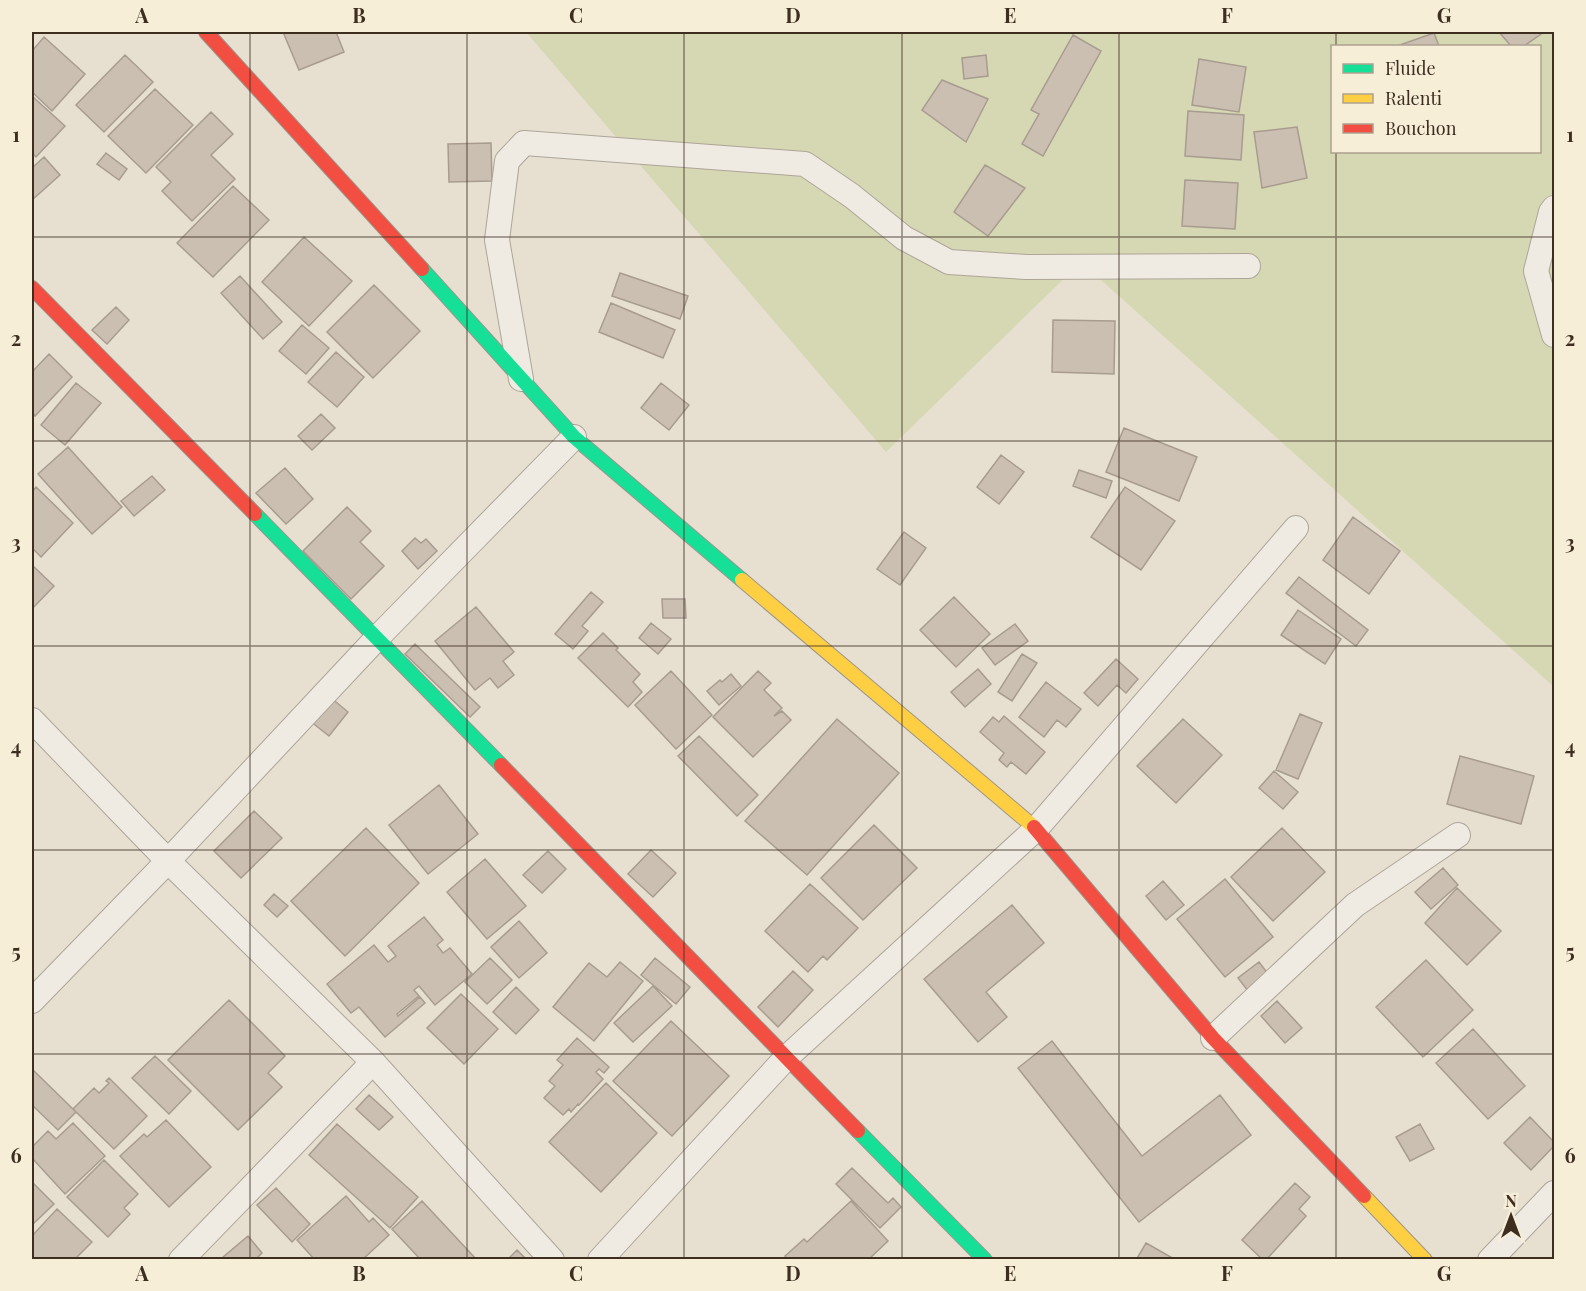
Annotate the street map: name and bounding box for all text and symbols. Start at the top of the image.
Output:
text: A [134,1,149,28]
text: B [352,1,366,28]
text: C [569,1,583,28]
text: D [785,1,801,28]
text: E [1004,1,1016,28]
text: F [1221,1,1233,28]
text: G [1437,1,1452,28]
legend [1331,45,1541,153]
text: Fluide [1385,56,1436,80]
text: Ralenti [1385,86,1442,110]
text: Bouchon [1385,116,1457,140]
text: 1 [12,120,20,147]
text: 1 [1566,120,1574,147]
text: 2 [11,324,21,351]
text: 2 [1565,324,1575,351]
text: 3 [11,528,21,555]
text: 3 [1565,528,1575,555]
text: 4 [11,732,21,759]
text: 4 [1565,732,1575,759]
text: 5 [11,937,21,964]
text: 5 [1565,937,1575,964]
text: 6 [10,1141,22,1168]
text: 6 [1564,1141,1576,1168]
north arrow [1481,1186,1541,1246]
text: N [1505,1190,1517,1211]
text: A [134,1259,149,1286]
text: B [352,1259,366,1286]
text: C [569,1259,583,1286]
text: D [785,1259,801,1286]
text: E [1004,1259,1016,1286]
text: F [1221,1259,1233,1286]
text: G [1437,1259,1452,1286]

